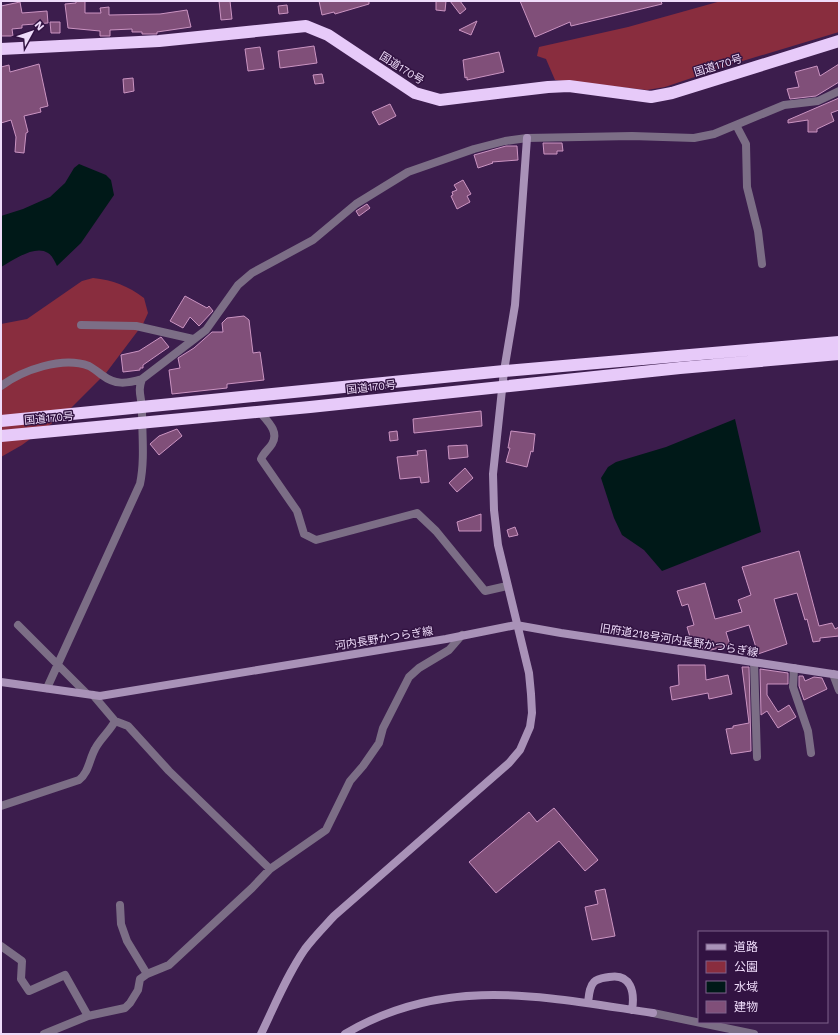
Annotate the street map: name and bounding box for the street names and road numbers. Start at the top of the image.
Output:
street label: 国道170号 [377,50,426,87]
street label: 国道170号 [692,52,744,79]
street label: 国道170号 [345,378,397,397]
street label: 国道170号 [24,410,75,427]
street label: 旧府道218号河内長野かつらぎ線 [599,622,759,659]
street label: 河内長野かつらぎ線 [334,624,434,653]

